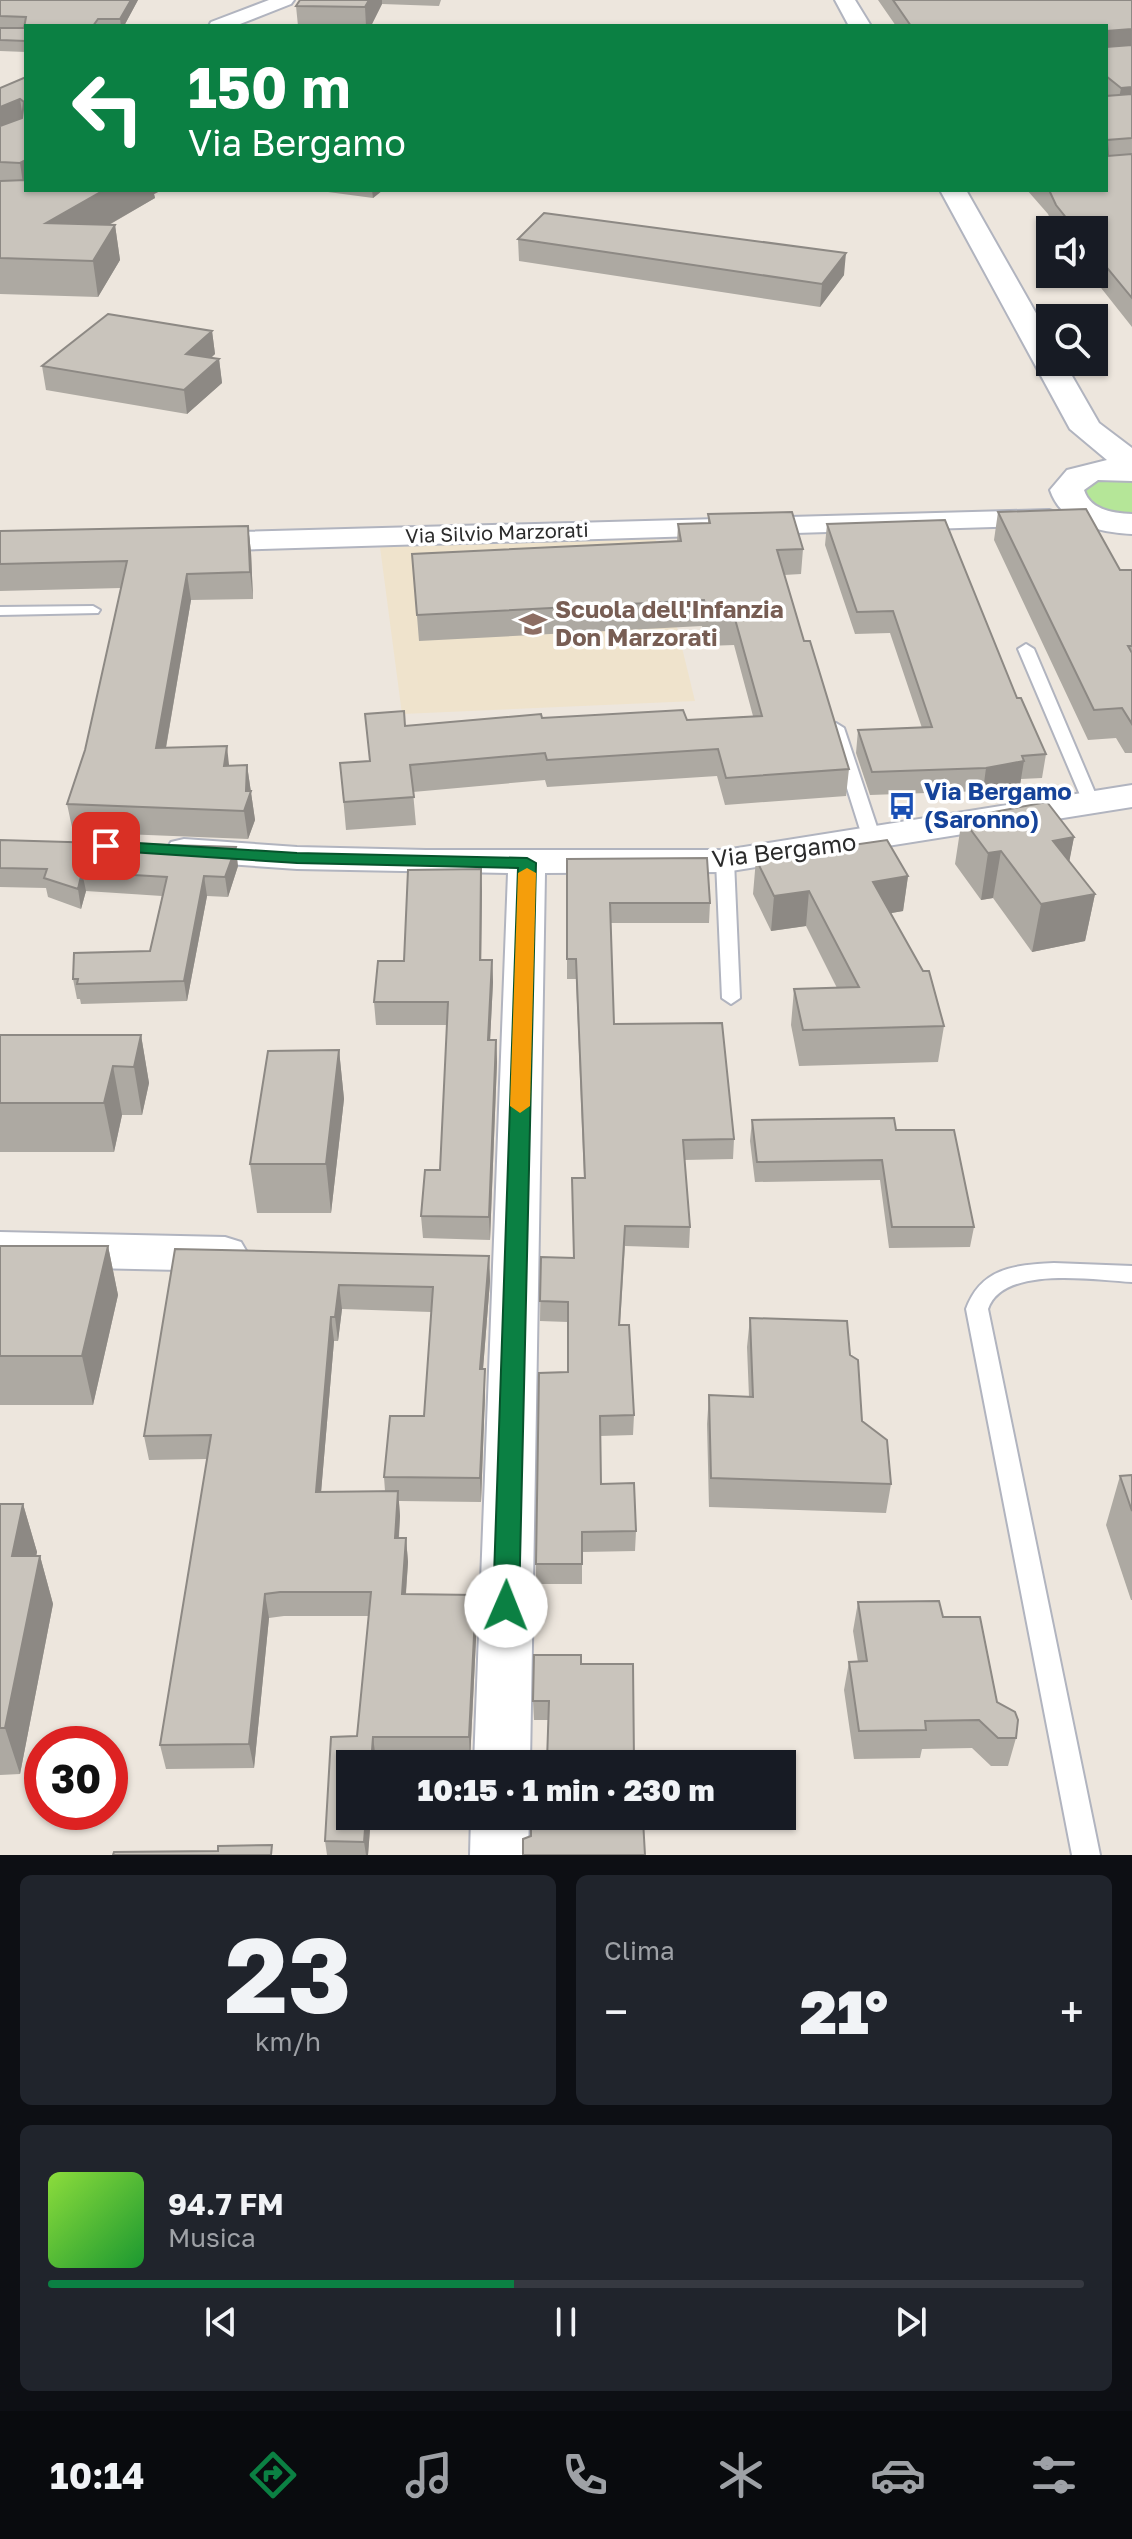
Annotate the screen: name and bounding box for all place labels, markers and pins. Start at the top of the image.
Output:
place label: Scuola dell'Infanzia Don Marzorati [555,594,784,651]
school or university icon: Scuola dell'Infanzia Don Marzorati [518,609,548,639]
place label: Via Bergamo (Saronno) [924,776,1072,833]
bus stop icon: Via Bergamo (Saronno) [887,791,917,821]
pin [72,812,140,880]

